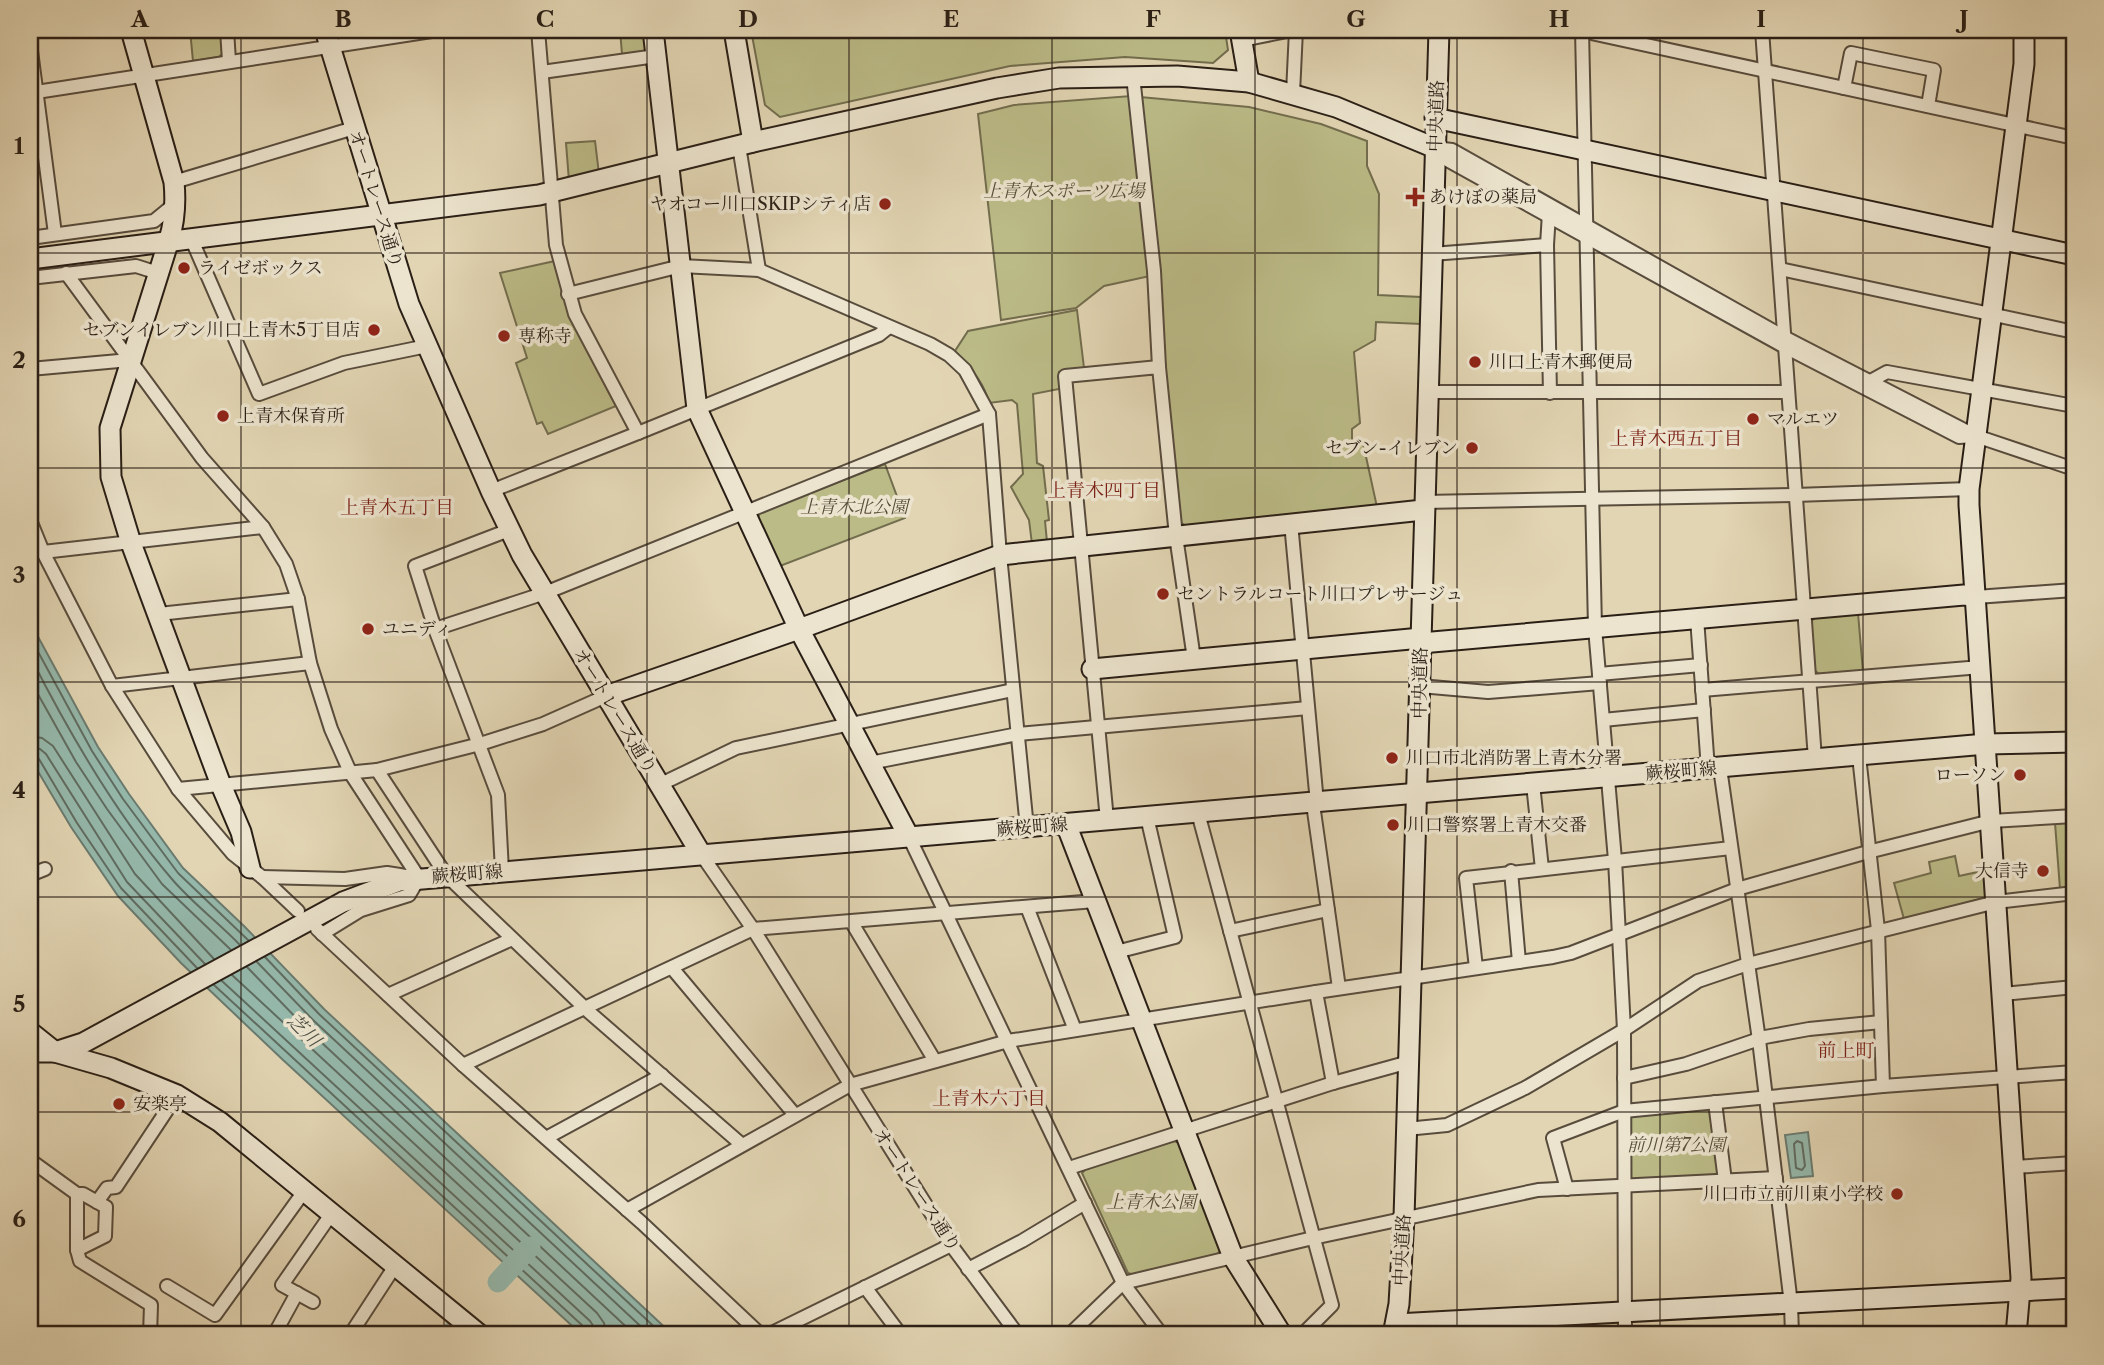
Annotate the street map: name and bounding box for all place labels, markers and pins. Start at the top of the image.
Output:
place label: あけぼの薬局 [1429,186,1537,208]
marker: あけぼの薬局 [1407,189,1423,205]
place label: ヤオコー川口SKIPシティ店 [650,193,871,215]
marker: ヤオコー川口SKIPシティ店 [877,196,893,212]
place label: ライゼボックス [198,257,323,279]
marker: ライゼボックス [176,260,192,276]
place label: セブンイレブン川口上青木5丁目店 [83,319,360,341]
marker: セブンイレブン川口上青木5丁目店 [366,322,382,338]
place label: 専称寺 [518,325,572,347]
marker: 専称寺 [496,328,512,344]
place label: 川口上青木郵便局 [1489,351,1633,373]
marker: 川口上青木郵便局 [1467,354,1483,370]
place label: 上青木保育所 [237,405,345,427]
marker: 上青木保育所 [215,408,231,424]
place label: マルエツ [1767,408,1839,430]
marker: マルエツ [1745,411,1761,427]
place label: セブン-イレブン [1325,437,1458,459]
marker: セブン-イレブン [1464,440,1480,456]
place label: セントラルコート川口プレサージュ [1177,583,1463,605]
marker: セントラルコート川口プレサージュ [1155,586,1171,602]
place label: ユニディ [382,618,453,640]
marker: ユニディ [360,621,376,637]
place label: 川口市北消防署上青木分署 [1406,747,1622,769]
marker: 川口市北消防署上青木分署 [1384,750,1400,766]
place label: ローソン [1935,764,2006,786]
marker: ローソン [2012,767,2028,783]
place label: 川口警察署上青木交番 [1407,814,1587,836]
marker: 川口警察署上青木交番 [1385,817,1401,833]
place label: 大信寺 [1975,860,2029,882]
marker: 大信寺 [2035,863,2051,879]
place label: 安楽亭 [133,1093,187,1115]
marker: 安楽亭 [111,1096,127,1112]
place label: 川口市立前川東小学校 [1703,1183,1883,1205]
marker: 川口市立前川東小学校 [1889,1186,1905,1202]

